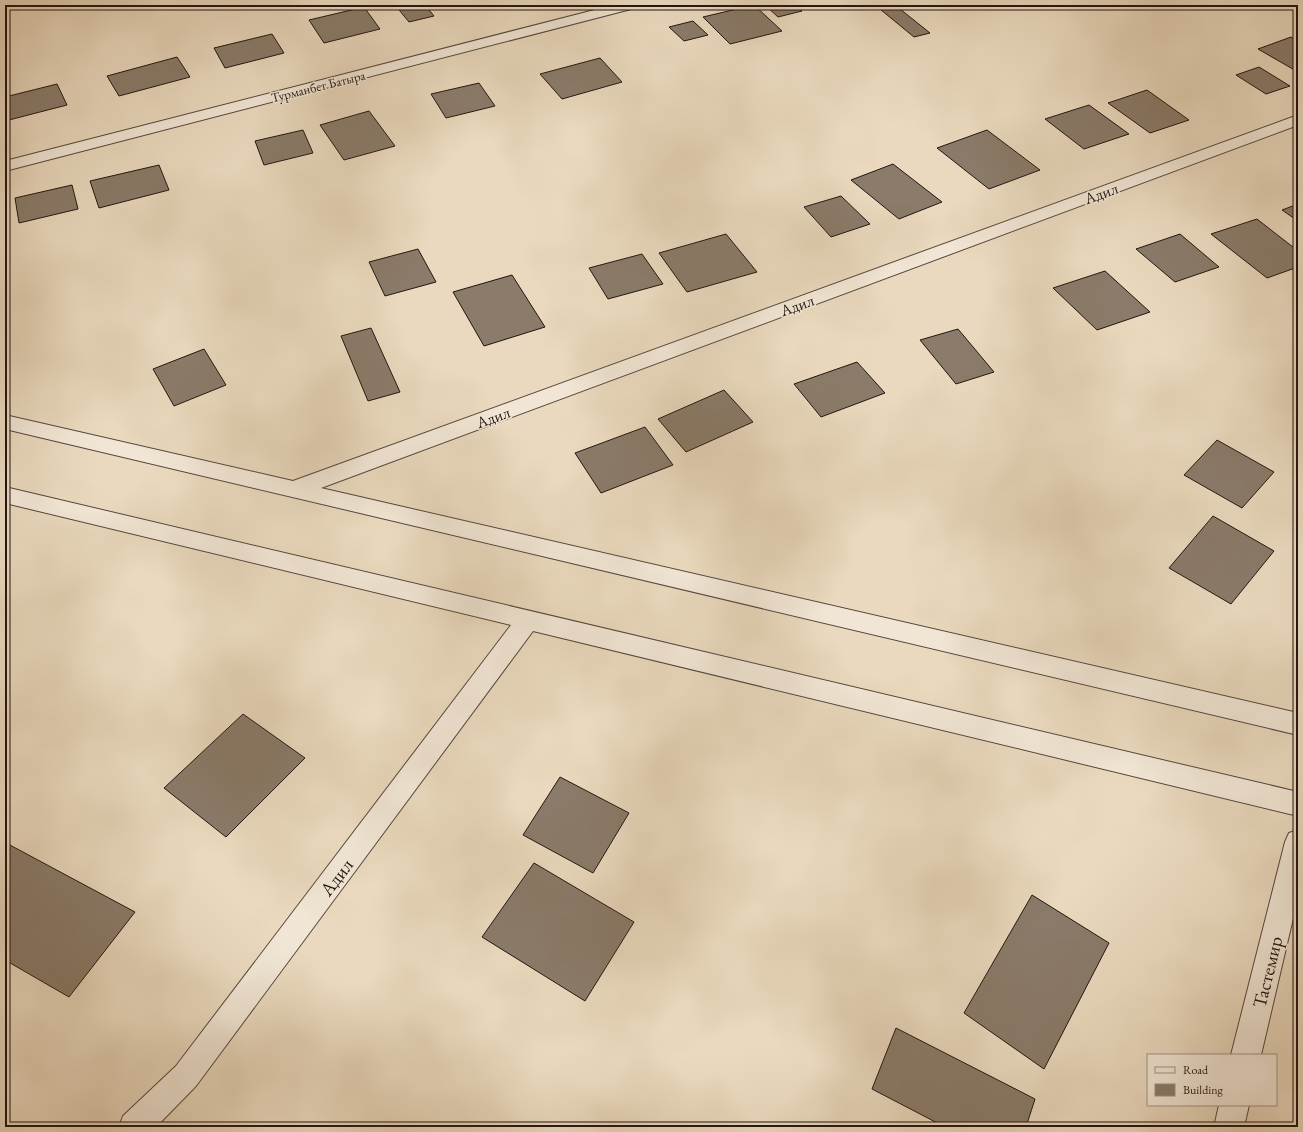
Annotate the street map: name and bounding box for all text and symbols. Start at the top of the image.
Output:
street label: Турманбет Батыра [269,66,368,106]
street label: Адил [1080,178,1121,210]
street label: Адил [776,290,817,322]
street label: Адил [472,402,513,434]
street label: Адил [313,853,359,902]
street label: Тастемир [1247,934,1288,1011]
legend [1147,1054,1277,1106]
text: Road [1183,1062,1209,1078]
text: Building [1183,1082,1224,1098]

